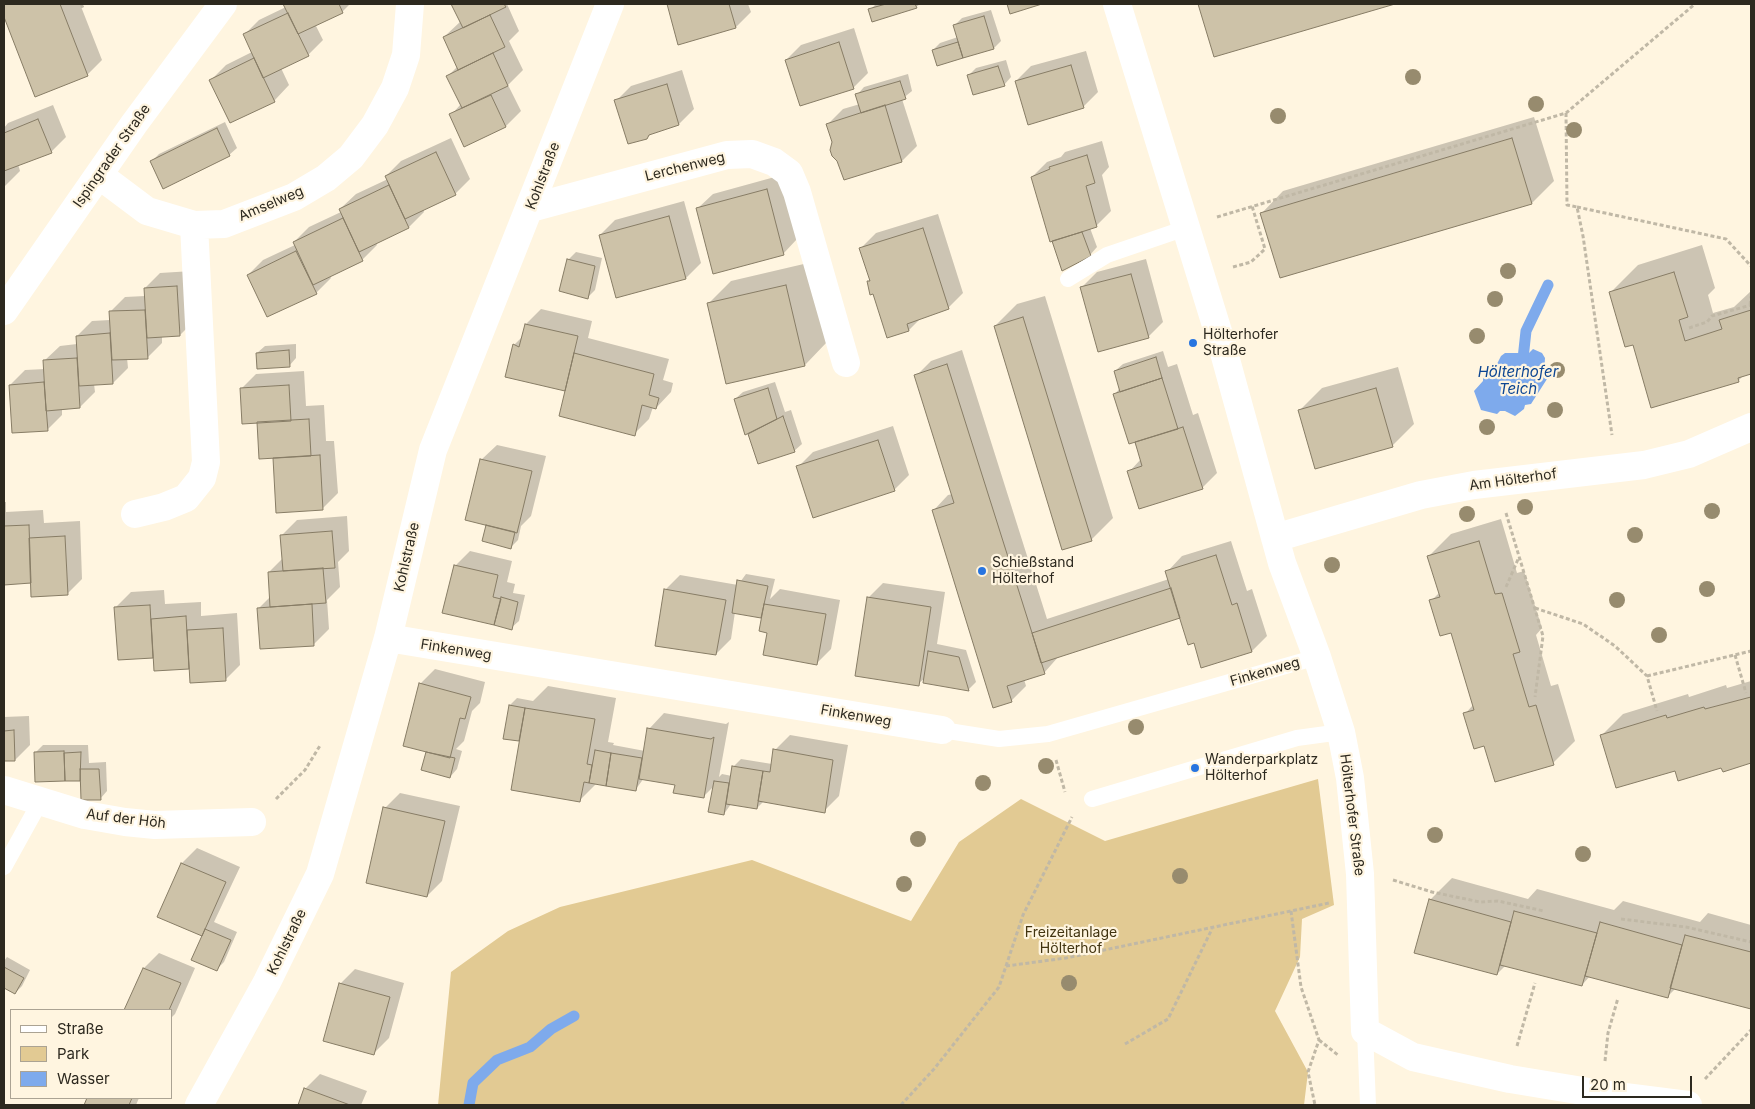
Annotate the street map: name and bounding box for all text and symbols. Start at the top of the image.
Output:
street label: Ispingrader Straße [70,101,154,211]
street label: Kohlstraße [522,140,564,212]
street label: Lerchenweg [643,149,727,185]
street label: Amselweg [236,183,306,225]
place label: Hölterhofer Straße [1203,327,1278,360]
marker: Hölterhofer Straße [1187,337,1199,349]
water label: Hölterhofer Teich [1478,363,1558,398]
street label: Am Hölterhof [1468,466,1558,494]
street label: Kohlstraße [391,521,423,593]
place label: Schießstand Hölterhof [992,555,1074,588]
marker: Schießstand Hölterhof [976,565,988,577]
street label: Finkenweg [419,636,493,664]
street label: Finkenweg [1228,654,1302,690]
street label: Finkenweg [819,702,893,730]
place label: Wanderparkplatz Hölterhof [1205,752,1318,784]
street label: Hölterhofer Straße [1336,753,1368,877]
marker: Wanderparkplatz Hölterhof [1189,762,1201,774]
street label: Auf der Höh [85,806,167,832]
street label: Kohlstraße [264,906,310,978]
park label: Freizeitanlage Hölterhof [1025,925,1117,958]
legend [10,1009,172,1099]
text: Straße [57,1019,104,1038]
text: Park [57,1044,89,1063]
scale bar [1585,1066,1695,1098]
text: Wasser [57,1069,110,1088]
text: 20 m [1590,1075,1626,1094]

